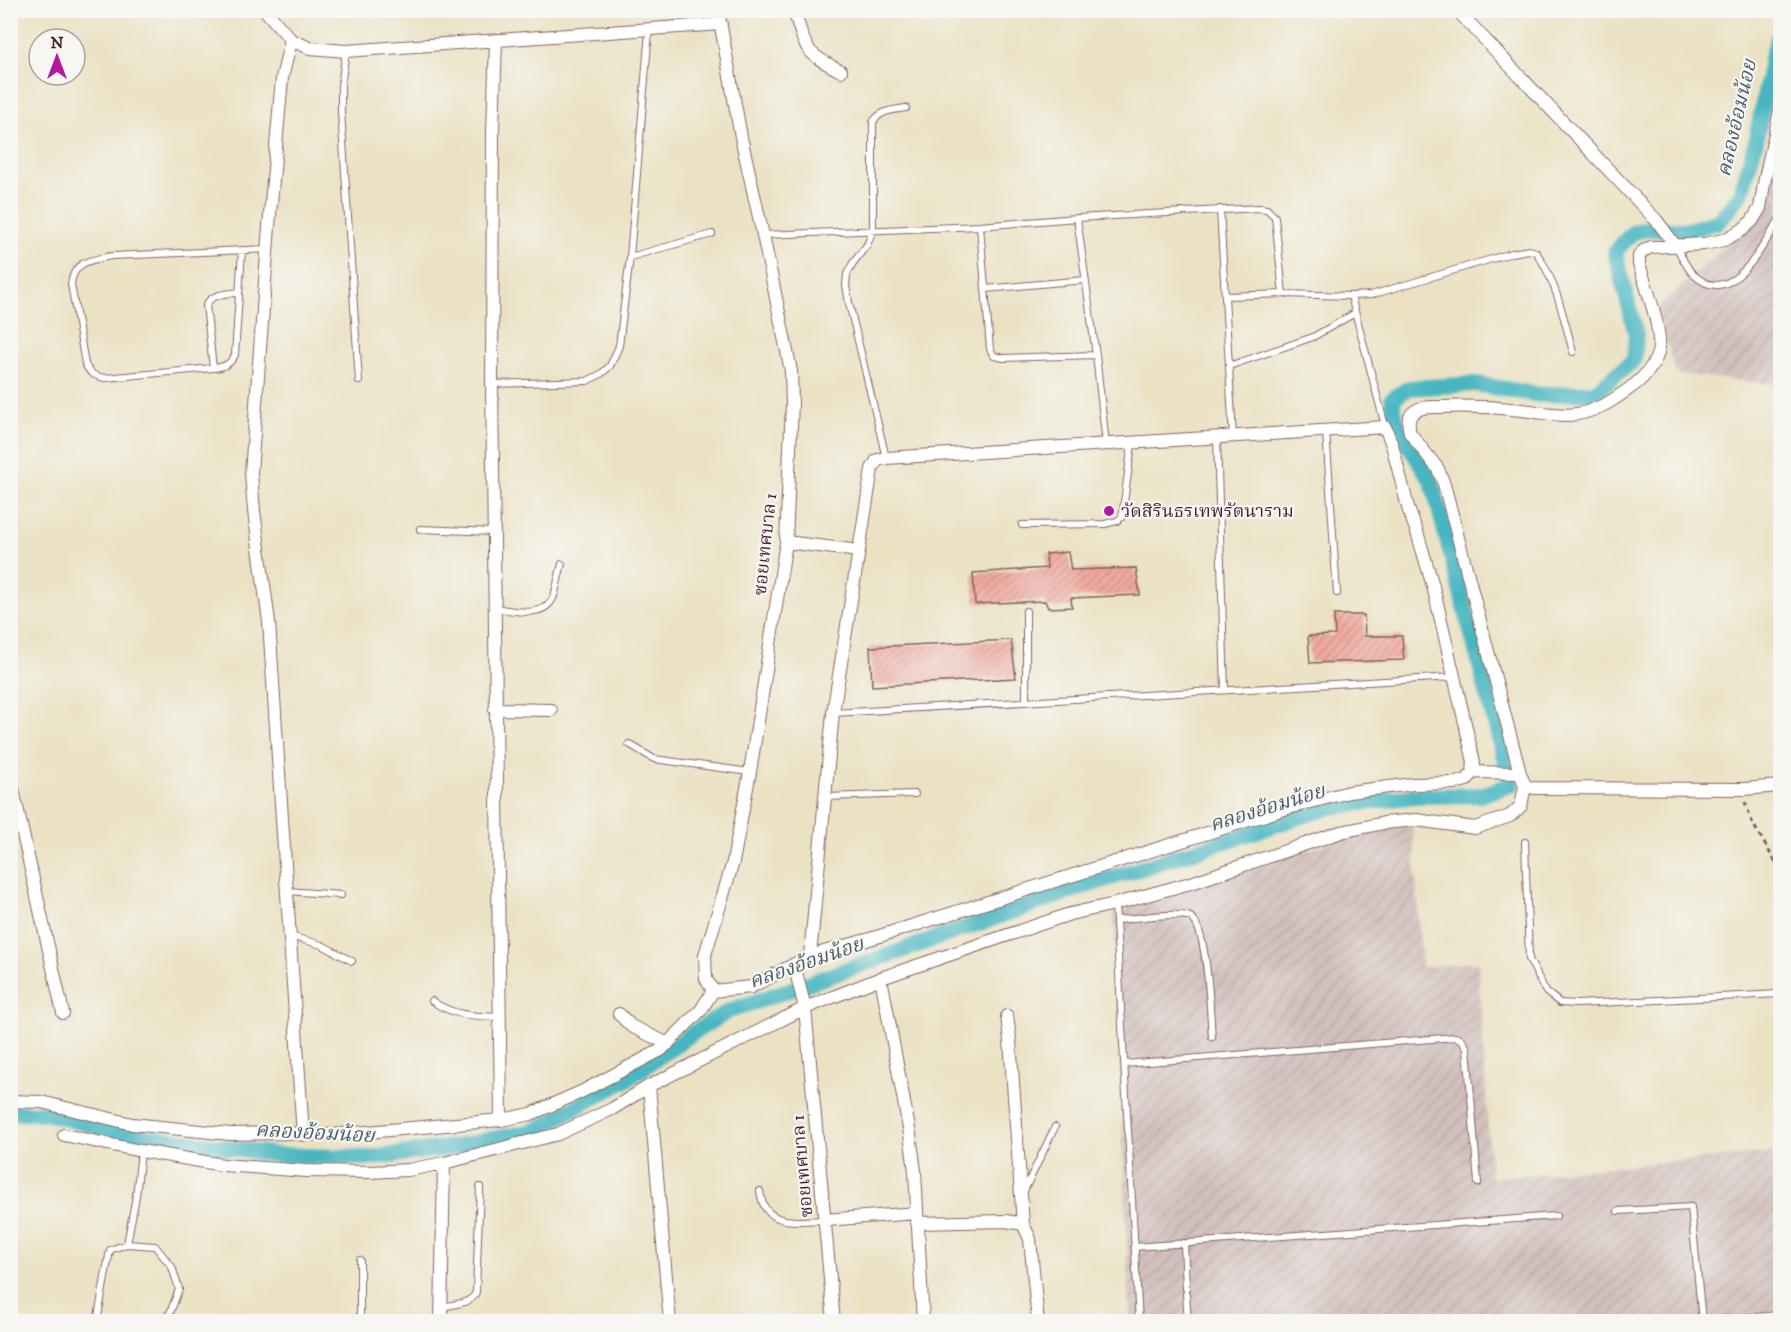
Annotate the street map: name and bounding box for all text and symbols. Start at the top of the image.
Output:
north arrow [27,27,87,87]
text: N [50,33,64,53]
water label: คลองอ้อมน้อย [1712,56,1763,179]
street label: ซอยเทศบาล 1 [750,492,782,597]
place label: วัดสิรินธรเทพรัตนาราม [1121,501,1294,523]
marker: วัดสิรินธรเทพรัตนาราม [1102,504,1116,518]
water label: คลองอ้อมน้อย [1207,779,1329,838]
water label: คลองอ้อมน้อย [746,932,868,995]
street label: ซอยเทศบาล 1 [788,1114,818,1218]
water label: คลองอ้อมน้อย [255,1118,376,1149]

